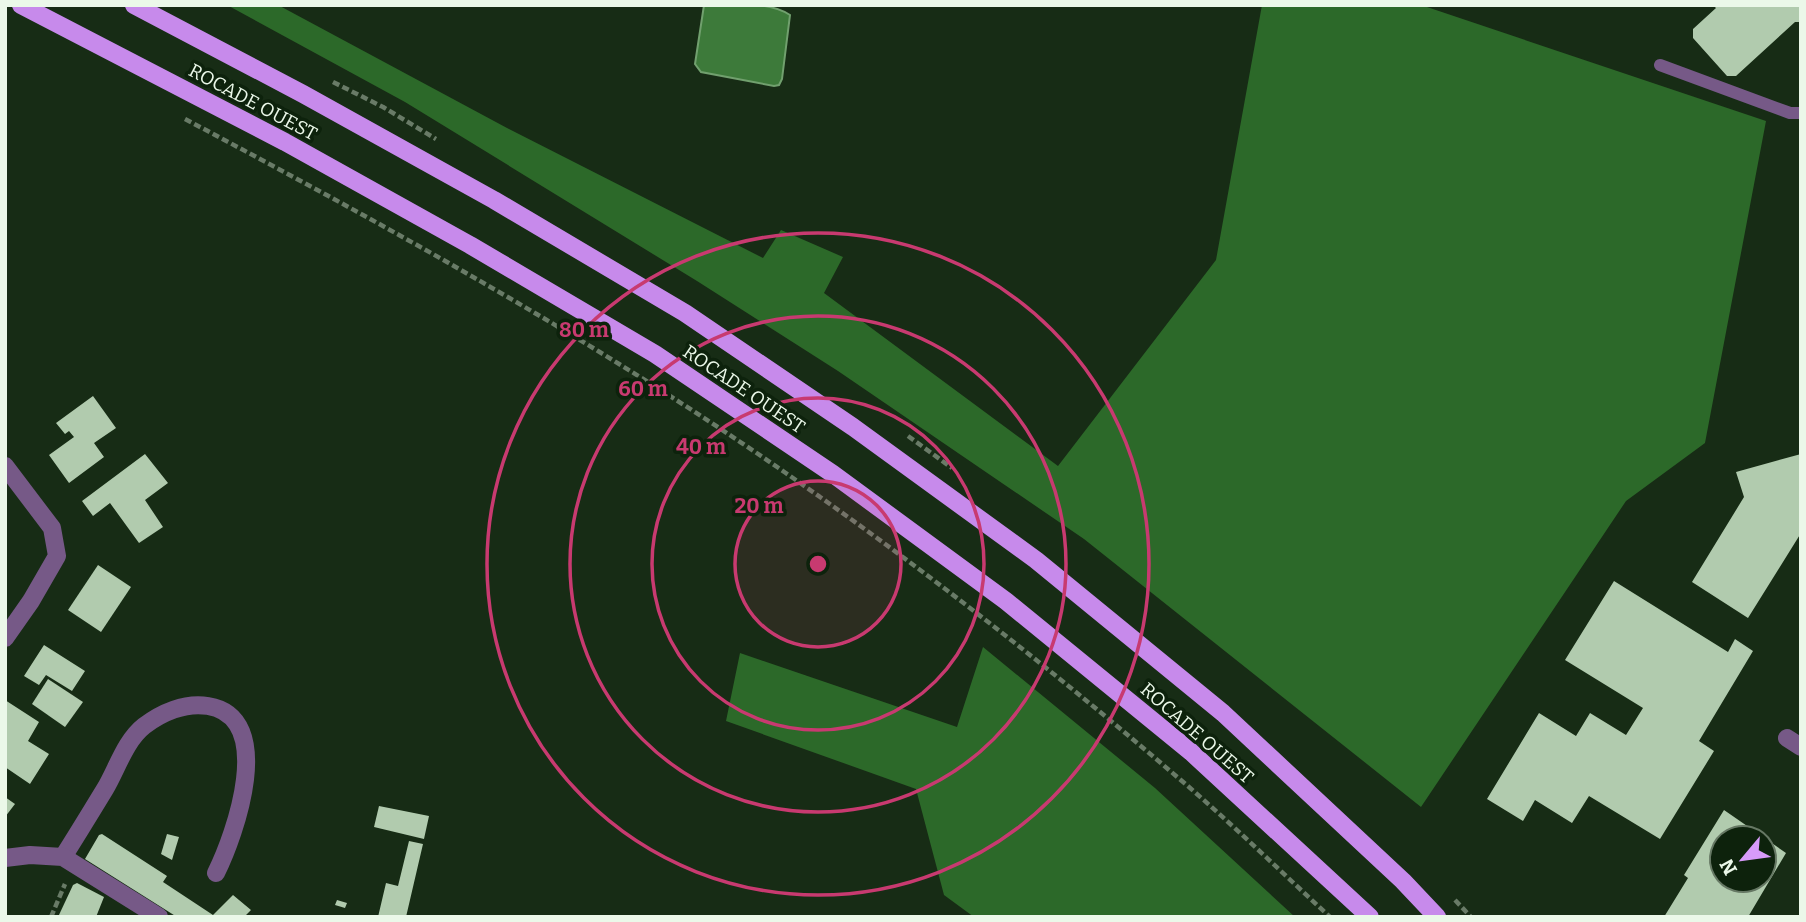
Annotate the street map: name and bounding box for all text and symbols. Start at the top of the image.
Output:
street label: ROCADE OUEST [185,59,321,145]
text: 80 m [559,317,609,343]
street label: ROCADE OUEST [679,340,809,438]
text: 60 m [618,376,668,402]
text: 40 m [676,434,726,460]
text: 20 m [735,493,783,519]
centre of rings [806,552,830,576]
street label: ROCADE OUEST [1136,678,1258,788]
north arrow [1708,824,1778,894]
text: N [1715,855,1742,879]

